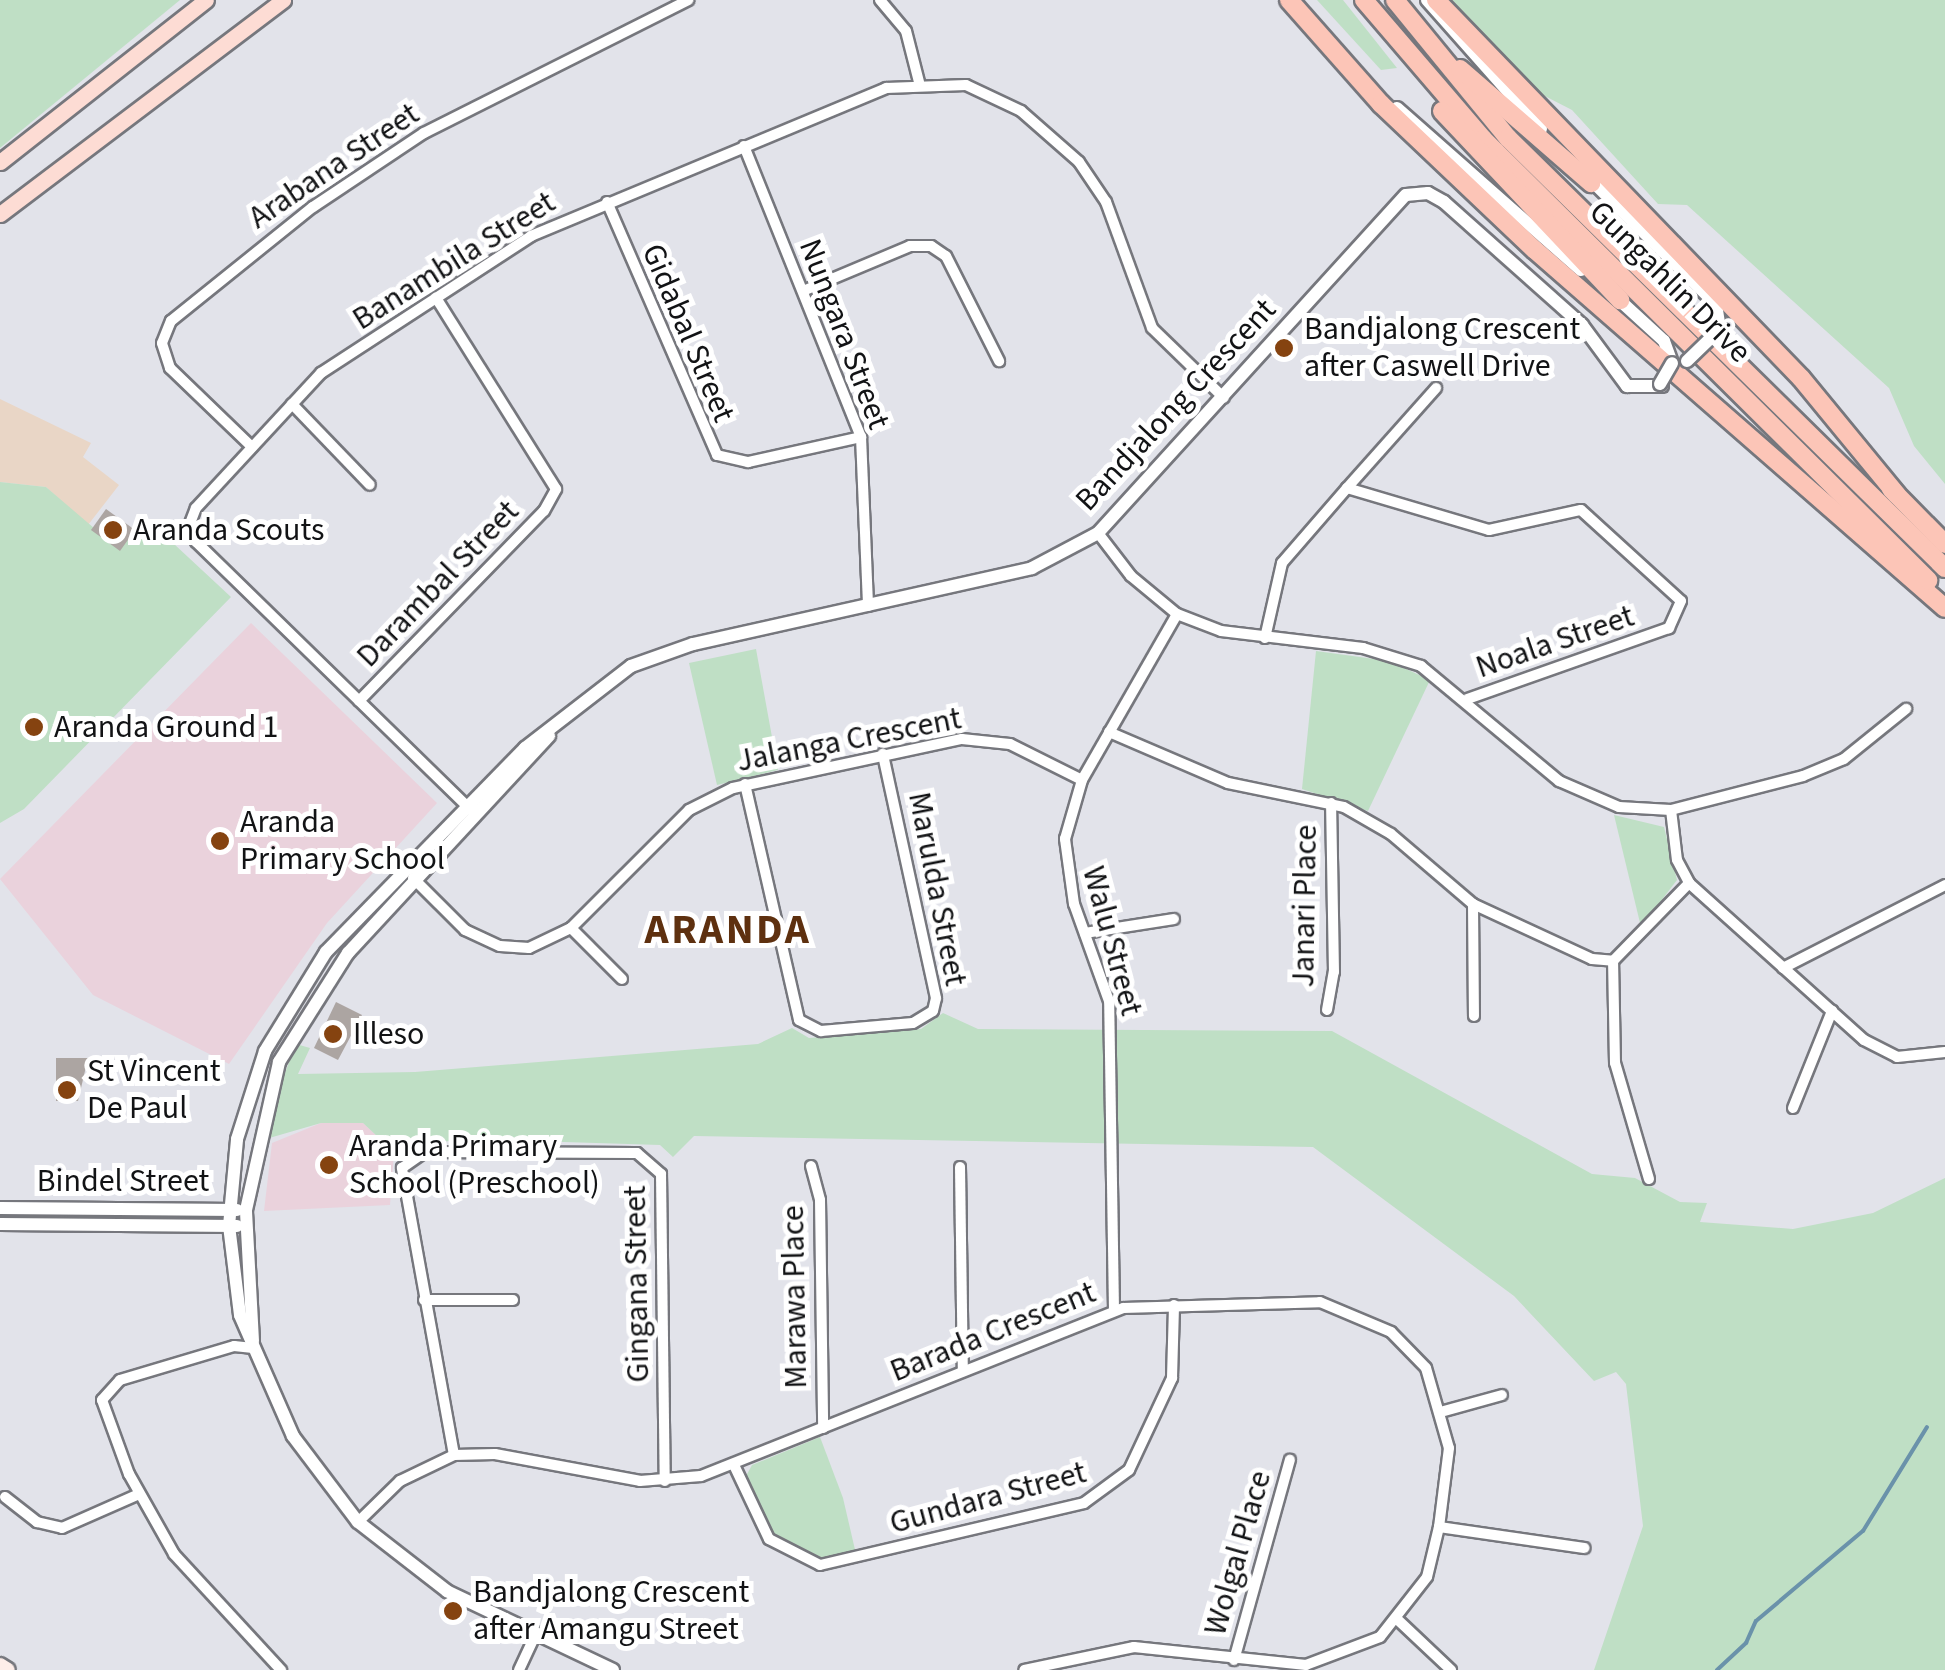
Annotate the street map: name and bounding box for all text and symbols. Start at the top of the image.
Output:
street label: Arabana Street [241,95,427,237]
street label: Banambila Street [346,183,562,339]
street label: Gungahlin Drive [1581,193,1759,371]
street label: Nungara Street [790,234,898,434]
street label: Gidabal Street [633,238,743,428]
street label: Bandjalong Crescent [1068,291,1284,519]
place label: Bandjalong Crescent after Caswell Drive [1304,311,1580,386]
marker: Bandjalong Crescent after Caswell Drive [1273,337,1295,359]
street label: Darambal Street [349,493,527,675]
place label: Aranda Scouts [133,511,324,549]
marker: Aranda Scouts [102,519,124,541]
street label: Noala Street [1471,597,1639,687]
street label: Jalanga Crescent [734,699,964,781]
place label: Aranda Ground 1 [54,708,278,746]
marker: Aranda Ground 1 [23,716,45,738]
street label: Marulda Street [899,789,975,989]
place label: Aranda Primary School [240,804,445,879]
street label: Janari Place [1284,824,1326,988]
marker: Aranda Primary School [209,830,231,852]
street label: Walu Street [1074,862,1150,1020]
district label: ARANDA [645,905,811,955]
place label: Illeso [353,1015,424,1053]
marker: Illeso [322,1023,344,1045]
place label: St Vincent De Paul [87,1053,221,1128]
marker: St Vincent De Paul [56,1079,78,1101]
place label: Aranda Primary School (Preschool) [349,1128,600,1203]
marker: Aranda Primary School (Preschool) [318,1154,340,1176]
street label: Bindel Street [37,1162,209,1200]
street label: Gingana Street [616,1185,658,1383]
street label: Marawa Place [774,1205,816,1389]
street label: Barada Crescent [885,1273,1101,1391]
street label: Gundara Street [886,1453,1090,1543]
street label: Wolgal Place [1196,1466,1280,1640]
place label: Bandjalong Crescent after Amangu Street [473,1574,749,1649]
marker: Bandjalong Crescent after Amangu Street [442,1600,464,1622]

